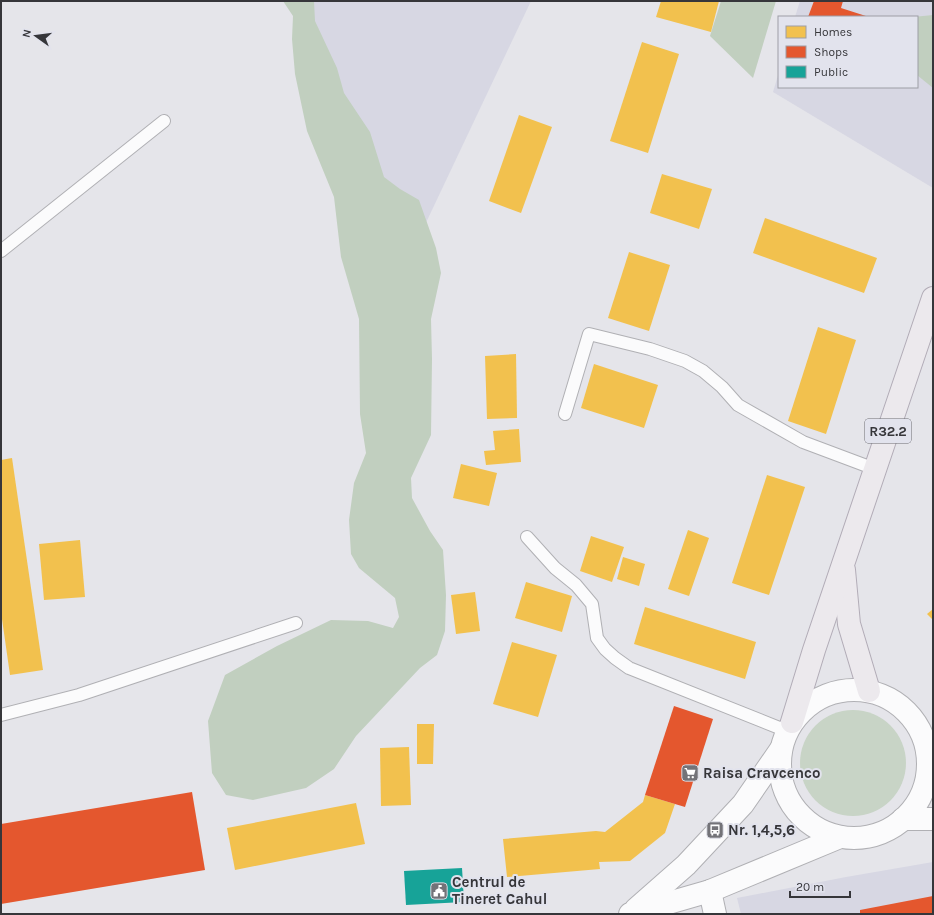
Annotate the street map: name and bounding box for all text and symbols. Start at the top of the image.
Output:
north arrow [16,16,56,56]
legend [778,16,918,88]
text: Homes [814,25,852,39]
text: N [20,28,34,39]
text: Shops [814,45,848,59]
text: Public [814,65,848,79]
road number: R32.2 [865,419,911,443]
supermarket icon: Raisa Cravcenco [680,763,700,783]
place label: Raisa Cravcenco [703,764,820,782]
bus stop icon: Nr. 1,4,5,6 [705,820,725,840]
place label: Nr. 1,4,5,6 [728,821,795,839]
place label: Centrul de Tineret Cahul [452,873,547,908]
scale bar [790,873,850,899]
text: 20 m [796,880,824,894]
public building icon: Centrul de Tineret Cahul [429,881,449,901]

